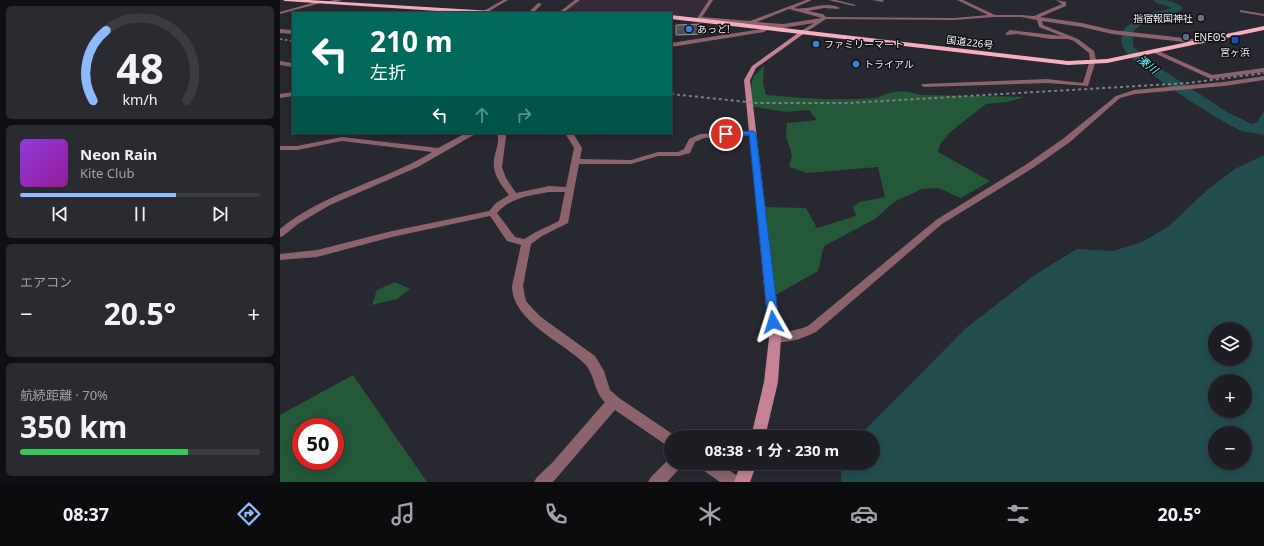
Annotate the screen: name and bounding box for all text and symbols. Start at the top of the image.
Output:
place label: 指宿報国神社 [1133,11,1193,25]
marker: 指宿報国神社 [1196,13,1206,23]
text: 210 m [370,22,453,60]
place label: あっど! [697,22,730,36]
marker: あっど! [684,24,694,34]
icon: left [304,28,356,80]
place label: ENEOS [1194,30,1227,44]
street label: 国道226号 [946,32,994,52]
marker: ENEOS [1181,32,1191,42]
marker: 宮ヶ浜 [1230,35,1240,45]
place label: ファミリーマート [824,37,904,51]
text: 48 [116,39,164,95]
marker: ファミリーマート [811,39,821,49]
place label: 宮ヶ浜 [1220,45,1250,59]
water label: 湊川 [1135,51,1162,77]
place label: トライアル [864,57,914,71]
marker: トライアル [851,59,861,69]
text: 左折 [370,60,406,84]
text: km/h [122,89,158,108]
icon: left [429,104,451,126]
icon: ahead [471,104,493,126]
icon: right [513,104,535,126]
pin [709,117,743,151]
icon: arrive [715,123,737,145]
text: Neon Rain [80,144,157,164]
text: Kite Club [80,164,134,182]
icon: previous [49,203,71,225]
icon: pause [129,203,151,225]
icon: next [209,203,231,225]
text: エアコン [20,273,72,291]
text: 20.5° [104,293,176,334]
text: − [20,298,33,328]
text: + [247,298,260,328]
position arrow [752,301,794,343]
map controls [1208,322,1252,470]
button: layers [1208,322,1252,366]
button: + [1208,374,1252,418]
text: 航続距離 · 70% [20,386,108,404]
text: 350 km [20,406,127,447]
speed limit sign: 50 [292,418,344,470]
button: − [1208,426,1252,470]
text: 08:38 · 1 分 · 230 m [705,440,839,460]
icon: directions [235,500,263,528]
icon: music [389,500,417,528]
icon: phone [542,500,570,528]
icon: climate [696,500,724,528]
icon: car [850,500,878,528]
icon: filters [1004,500,1032,528]
text: 08:37 [63,502,109,526]
text: 20.5° [1157,502,1201,526]

